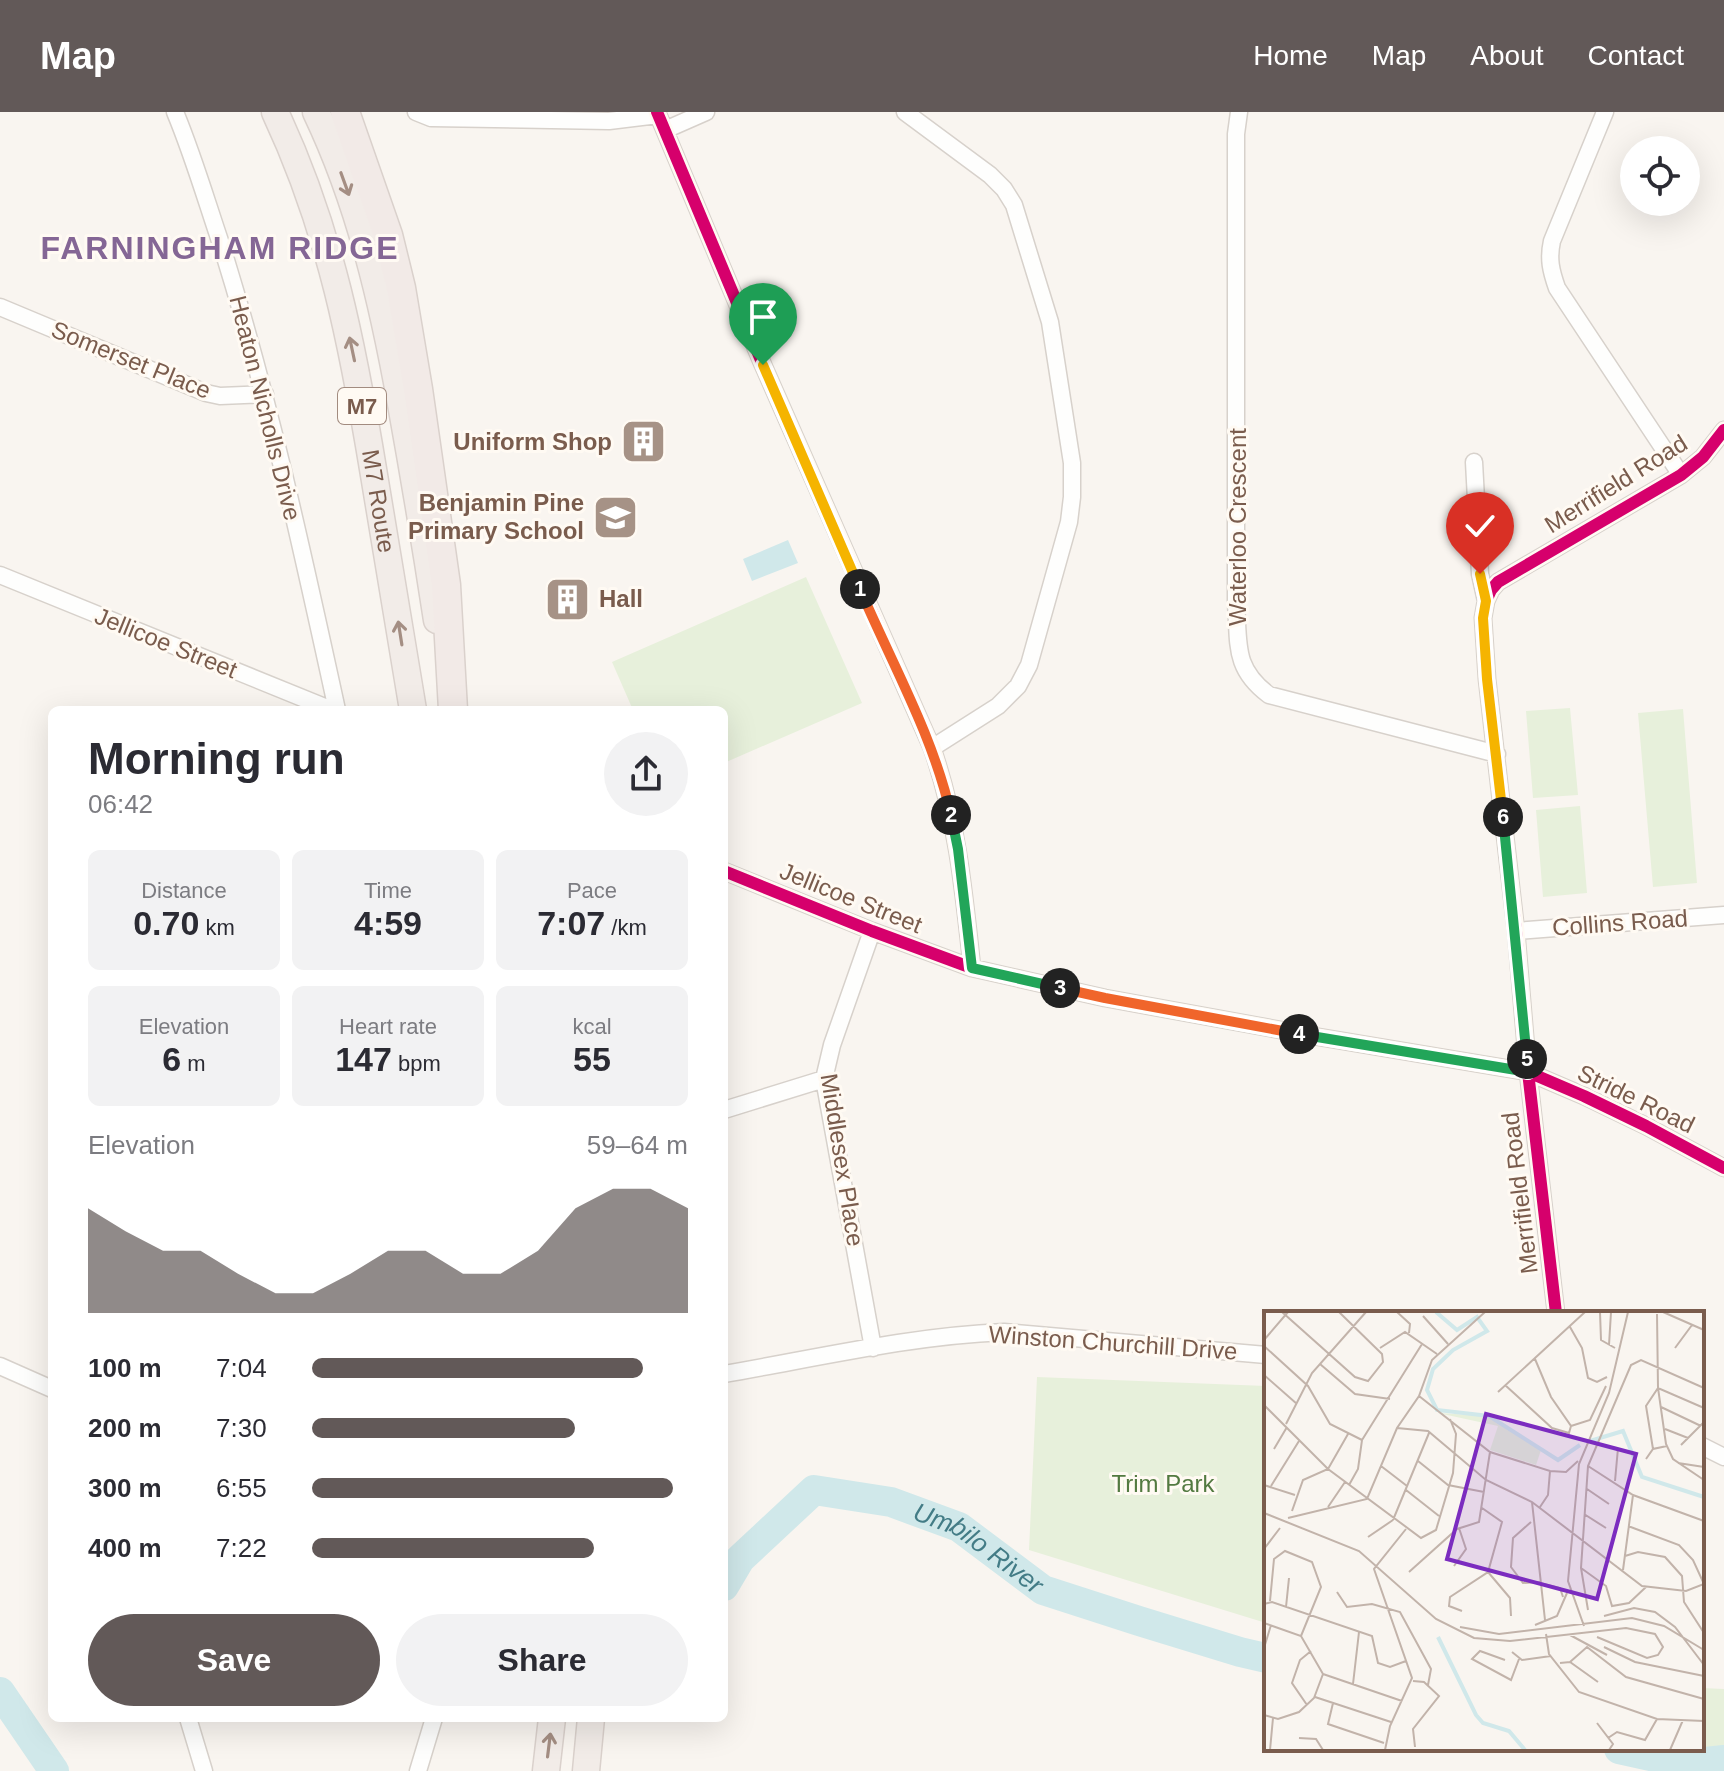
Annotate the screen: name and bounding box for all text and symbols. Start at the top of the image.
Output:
text: Map [40,35,116,77]
text: Home [1253,40,1328,71]
text: Map [1372,40,1426,71]
text: About [1470,40,1544,71]
text: Contact [1588,40,1684,71]
map controls [1620,136,1700,216]
button: locate [1620,136,1700,216]
one-way arrow [339,172,353,196]
district label: FARNINGHAM RIDGE [40,230,400,266]
pin [729,283,797,365]
street label: Heaton Nicholls Drive [224,293,306,523]
icon: arrive [741,295,785,339]
street label: Somerset Place [48,315,215,404]
one-way arrow [343,337,358,363]
road number: M7 [338,388,386,424]
building icon: Uniform Shop [619,418,667,466]
place label: Uniform Shop [453,428,612,455]
street label: Waterloo Crescent [1224,428,1251,626]
street label: Merrifield Road [1540,429,1692,538]
street label: M7 Route [357,447,401,555]
place label: Benjamin Pine Primary School [408,489,584,544]
pin [1446,492,1514,574]
school or university icon: Benjamin Pine Primary School [591,493,639,541]
icon: check [1458,504,1502,548]
pin: 1 [840,569,880,609]
building icon: Hall [544,575,592,623]
text: 1 [854,576,866,601]
place label: Hall [599,585,643,612]
street label: Jellicoe Street [91,602,241,683]
one-way arrow [392,621,407,646]
button: share [604,732,688,816]
text: Morning run [88,734,345,783]
text: 06:42 [88,789,153,819]
pin: 2 [931,795,971,835]
pin: 6 [1483,797,1523,837]
text: 2 [945,802,957,827]
text: 6 [1497,804,1509,829]
street label: Jellicoe Street [776,857,926,938]
text: Distance [141,878,227,903]
text: Time [364,878,412,903]
text: Pace [567,878,617,903]
text: 0.70 [133,904,199,942]
text: 4:59 [354,904,422,942]
text: 7:07 [537,904,605,942]
street label: Collins Road [1551,904,1689,941]
text: km [199,915,235,940]
text: /km [605,915,647,940]
pin: 3 [1040,968,1080,1008]
text: 3 [1054,975,1066,1000]
text: Elevation [139,1014,229,1039]
text: Heart rate [339,1014,437,1039]
text: kcal [572,1014,612,1039]
pin: 4 [1279,1014,1319,1054]
text: 4 [1293,1021,1305,1046]
pin: 5 [1507,1039,1547,1079]
text: 6 [162,1040,181,1078]
text: 147 [335,1040,392,1078]
text: 55 [573,1040,611,1078]
text: 5 [1521,1046,1533,1071]
text: m [181,1051,206,1076]
text: bpm [392,1051,441,1076]
street label: Stride Road [1573,1059,1699,1138]
street label: Middlesex Place [815,1072,869,1248]
street label: Merrifield Road [1496,1111,1543,1275]
text: Elevation [88,1130,195,1160]
text: 59–64 m [587,1130,688,1160]
inset map [1264,1311,1704,1751]
street label: Winston Churchill Drive [988,1320,1238,1365]
text: 100 m [88,1353,162,1383]
text: 7:04 [216,1353,267,1383]
text: 200 m [88,1413,162,1443]
text: 7:30 [216,1413,267,1443]
park label: Trim Park [1111,1470,1216,1497]
text: 300 m [88,1473,162,1503]
text: 6:55 [216,1473,267,1503]
water label: Umbilo River [909,1497,1050,1601]
text: 400 m [88,1533,162,1563]
text: 7:22 [216,1533,267,1563]
button: Save [88,1614,380,1706]
button: Share [396,1614,688,1706]
one-way arrow [542,1732,557,1758]

